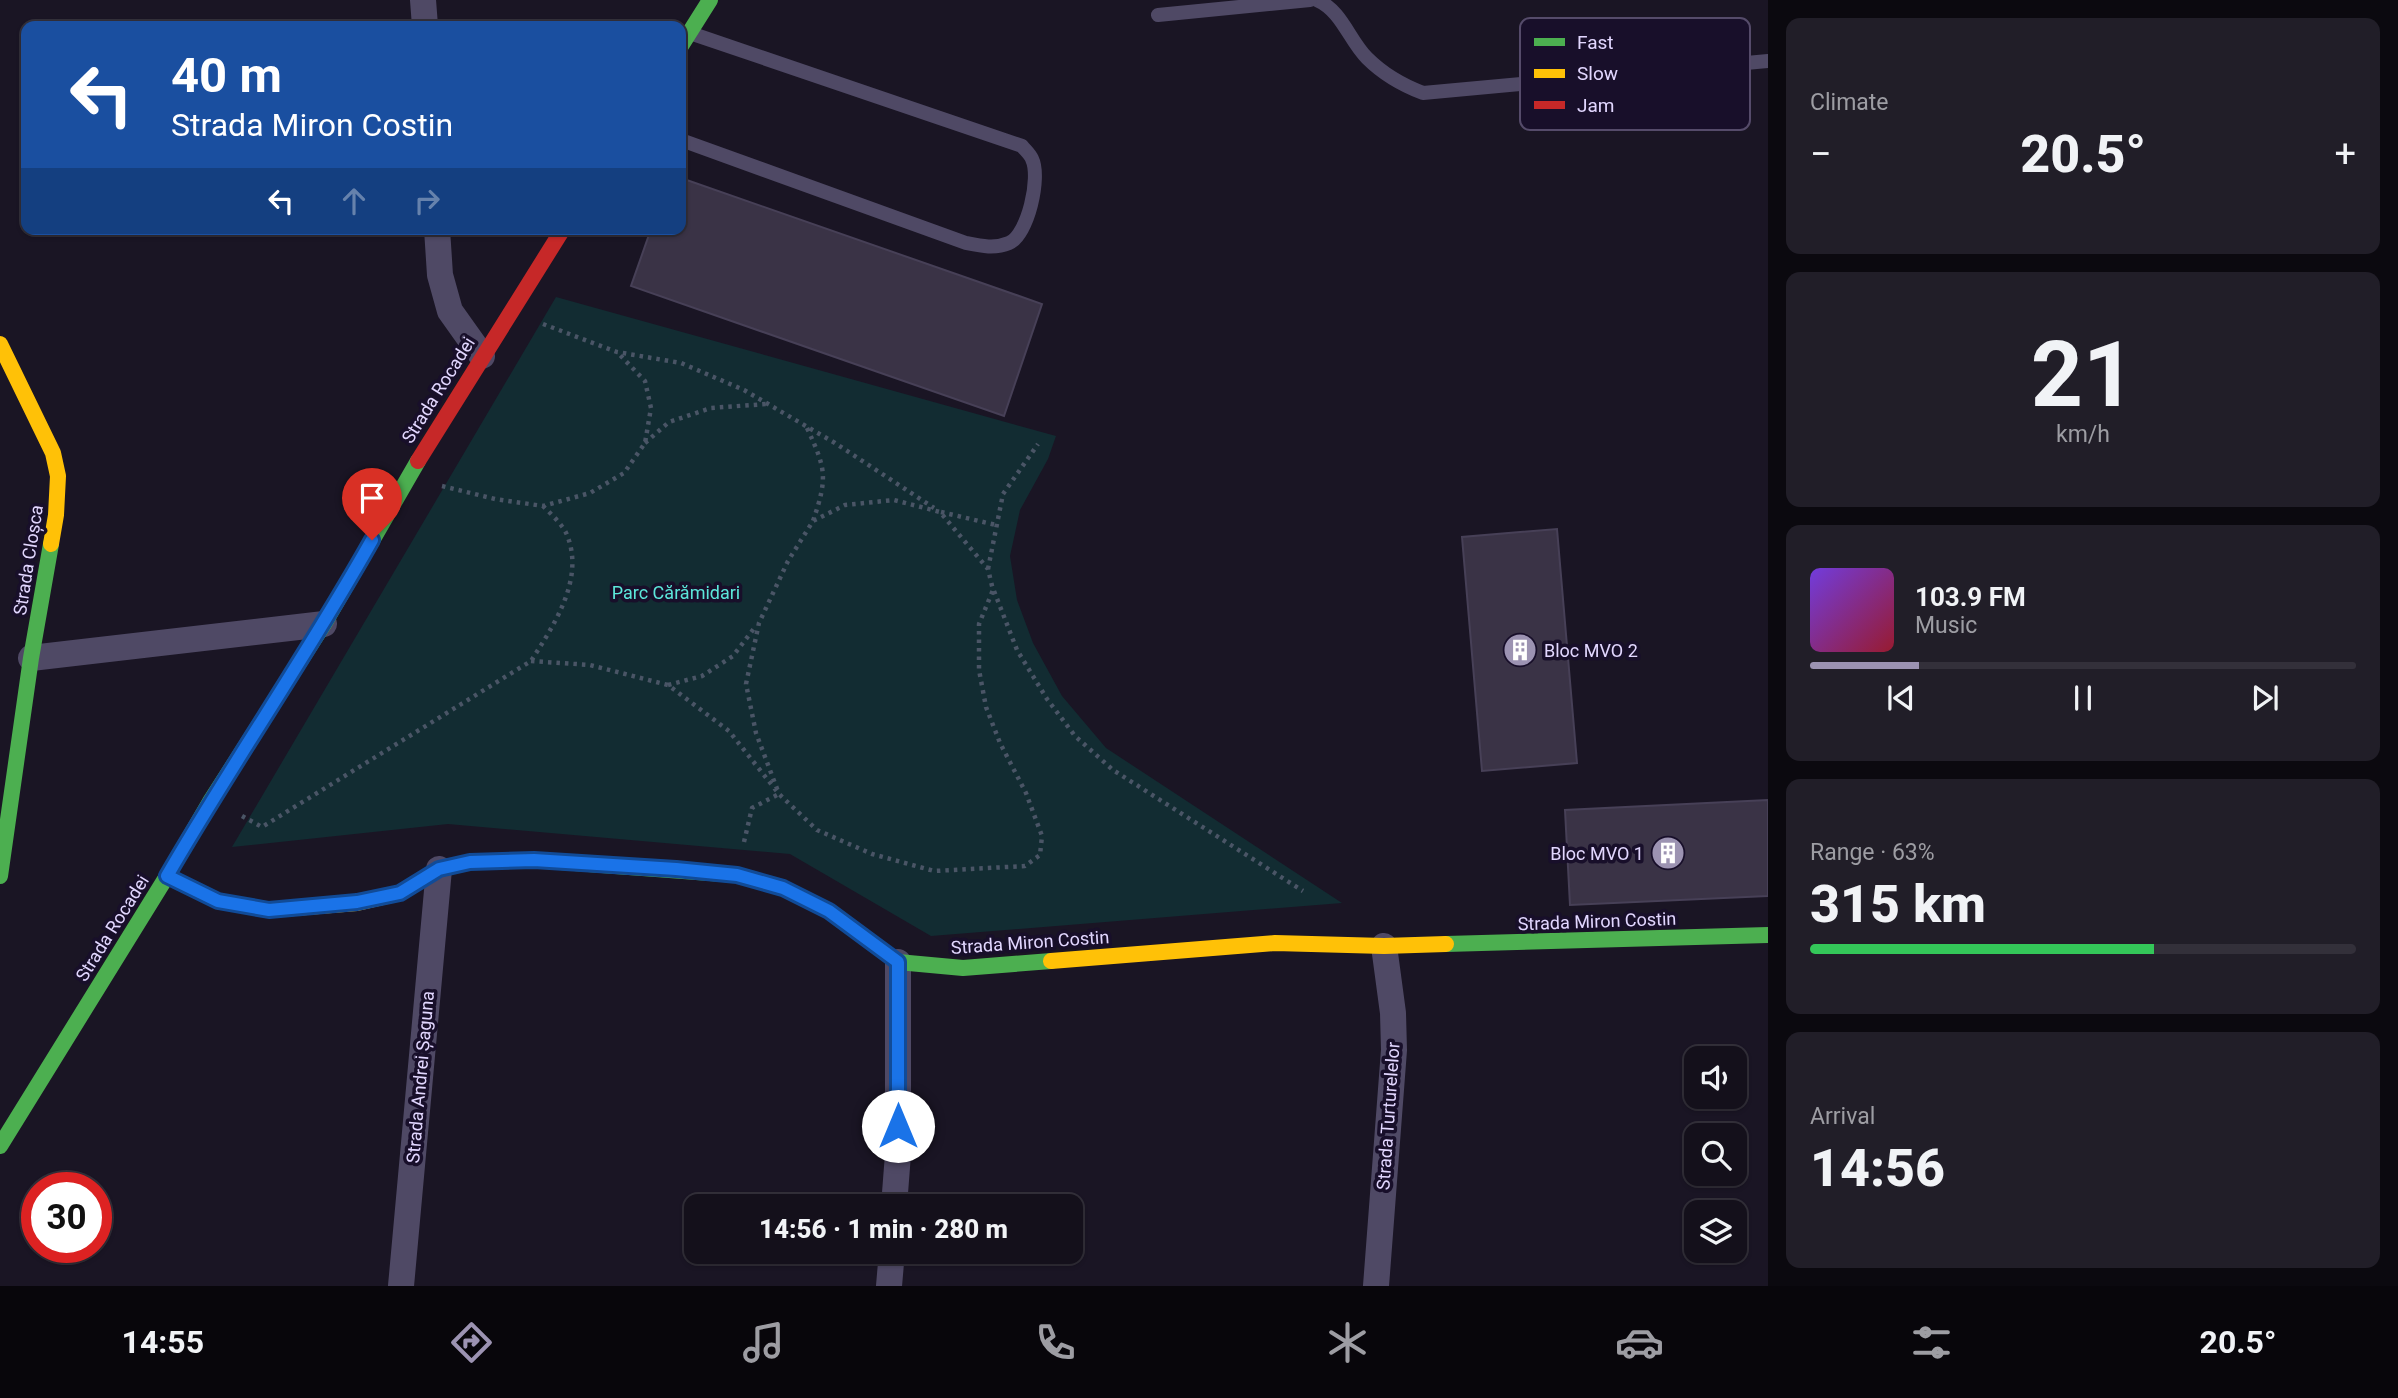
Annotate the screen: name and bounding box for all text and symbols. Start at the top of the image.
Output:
legend [1520,18,1750,130]
text: Fast [1577,31,1614,54]
text: 40 m [171,47,282,104]
icon: left [56,49,147,140]
text: Slow [1577,62,1618,85]
text: Climate [1810,89,1889,116]
text: Jam [1577,94,1614,117]
text: Strada Miron Costin [171,106,453,144]
text: 20.5° [2020,124,2146,185]
text: − [1810,132,1832,176]
text: + [2334,132,2356,176]
icon: left [262,182,300,220]
icon: ahead [335,182,373,220]
icon: right [408,182,446,220]
text: 21 [2031,322,2135,428]
street label: Strada Rocadei [397,333,479,447]
text: km/h [2056,421,2110,448]
pin [342,468,402,540]
icon: arrive [353,479,391,517]
street label: Strada Cloșca [9,503,48,617]
park label: Parc Cărămidari [612,582,740,603]
text: 103.9 FM [1915,582,2026,612]
text: Music [1915,612,1977,639]
building icon: Bloc MVO 2 [1501,631,1539,669]
place label: Bloc MVO 2 [1544,640,1638,661]
icon: previous [1882,679,1920,717]
icon: pause [2064,679,2102,717]
icon: next [2246,679,2284,717]
building icon: Bloc MVO 1 [1649,834,1687,872]
text: Range · 63% [1810,839,1935,866]
place label: Bloc MVO 1 [1550,843,1644,864]
street label: Strada Rocadei [71,871,153,985]
text: 315 km [1810,874,1986,935]
street label: Strada Miron Costin [1517,908,1677,934]
street label: Strada Miron Costin [950,926,1110,958]
street label: Strada Andrei Șaguna [402,990,439,1164]
street label: Strada Turturelelor [1372,1041,1404,1191]
map controls [1684,1046,1747,1263]
button: sound [1684,1046,1747,1109]
position arrow [861,1089,935,1163]
text: Arrival [1810,1103,1875,1130]
button: search [1684,1123,1747,1186]
text: 14:56 [1810,1138,1945,1199]
speed limit sign: 30 [21,1172,112,1263]
button: layers [1684,1200,1747,1263]
text: 14:56 · 1 min · 280 m [759,1214,1008,1244]
icon: directions [447,1318,496,1367]
icon: music [739,1318,788,1367]
icon: phone [1031,1318,1080,1367]
icon: climate [1323,1318,1372,1367]
icon: car [1615,1318,1664,1367]
icon: filters [1907,1318,1956,1367]
text: 14:55 [122,1323,204,1361]
text: 20.5° [2200,1323,2276,1361]

